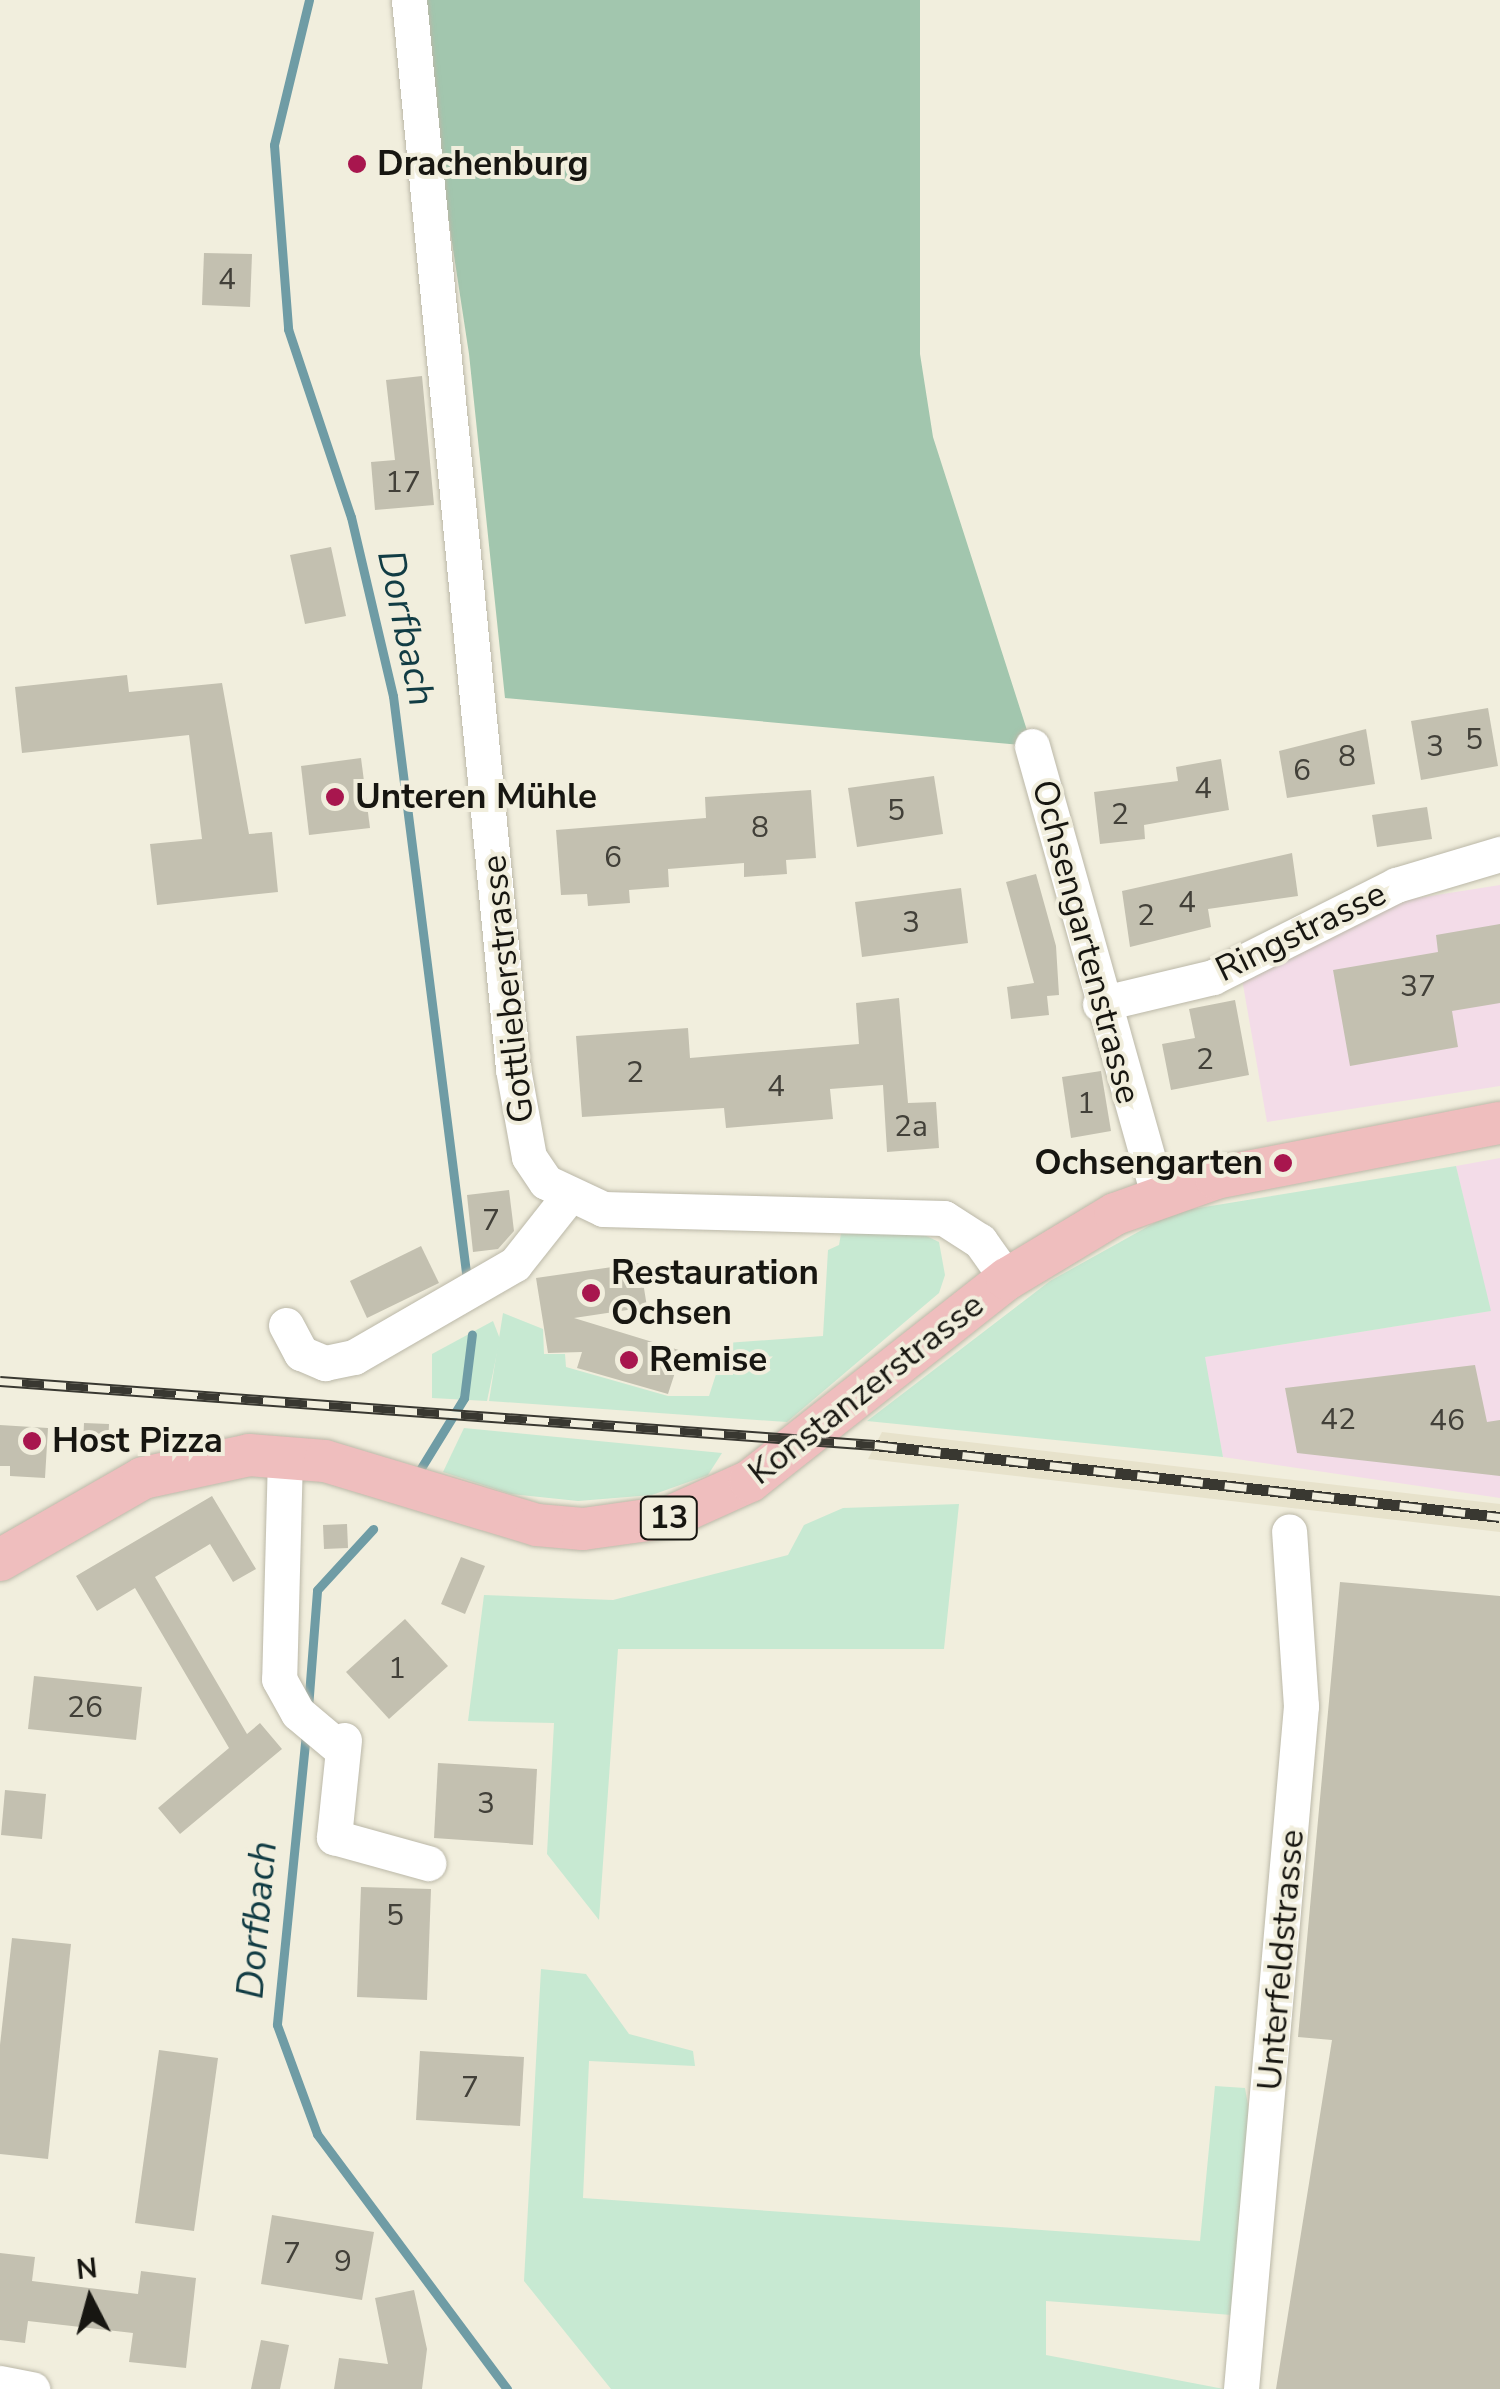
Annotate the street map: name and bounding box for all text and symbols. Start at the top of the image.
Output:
place label: Drachenburg [377,143,589,185]
marker: Drachenburg [346,153,368,175]
house number: 4 [218,262,236,298]
house number: 17 [385,465,421,501]
water label: Dorfbach [367,546,445,710]
house number: 5 [1465,722,1483,758]
house number: 3 [1426,729,1444,765]
house number: 8 [1338,739,1356,775]
house number: 6 [1293,753,1311,789]
house number: 4 [1194,771,1212,807]
place label: Unteren Mühle [355,776,597,818]
street label: Ochsengartenstrasse [1023,776,1149,1108]
marker: Unteren Mühle [324,786,346,808]
house number: 5 [887,793,905,829]
house number: 2 [1111,797,1129,833]
house number: 8 [751,810,769,846]
house number: 6 [604,840,622,876]
street label: Gottlieberstrasse [473,853,543,1125]
street label: Ringstrasse [1209,873,1393,991]
house number: 4 [1178,885,1196,921]
house number: 2 [1137,898,1155,934]
house number: 3 [902,905,920,941]
house number: 37 [1400,969,1436,1005]
house number: 2 [1196,1042,1214,1078]
house number: 2 [626,1055,644,1091]
house number: 4 [767,1069,785,1105]
house number: 1 [1077,1086,1095,1122]
house number: 2a [894,1109,928,1145]
place label: Ochsengarten [1034,1142,1263,1184]
marker: Ochsengarten [1272,1152,1294,1174]
house number: 7 [482,1203,500,1239]
place label: Restauration Ochsen [611,1252,819,1334]
marker: Restauration Ochsen [580,1282,602,1304]
street label: Konstanzerstrasse [740,1284,992,1494]
place label: Remise [649,1339,767,1381]
marker: Remise [618,1349,640,1371]
house number: 42 [1320,1402,1356,1438]
house number: 46 [1429,1403,1465,1439]
place label: Host Pizza [52,1420,223,1462]
marker: Host Pizza [21,1430,43,1452]
road number: 13 [639,1491,699,1545]
house number: 1 [388,1651,406,1687]
house number: 26 [67,1690,103,1726]
house number: 3 [477,1786,495,1822]
street label: Unterfeldstrasse [1249,1828,1313,2092]
water label: Dorfbach [227,1839,287,2001]
house number: 5 [386,1898,404,1934]
house number: 7 [461,2070,479,2106]
house number: 7 [283,2236,301,2272]
house number: 9 [334,2244,352,2280]
north arrow [40,2249,140,2349]
text: N [74,2249,99,2289]

